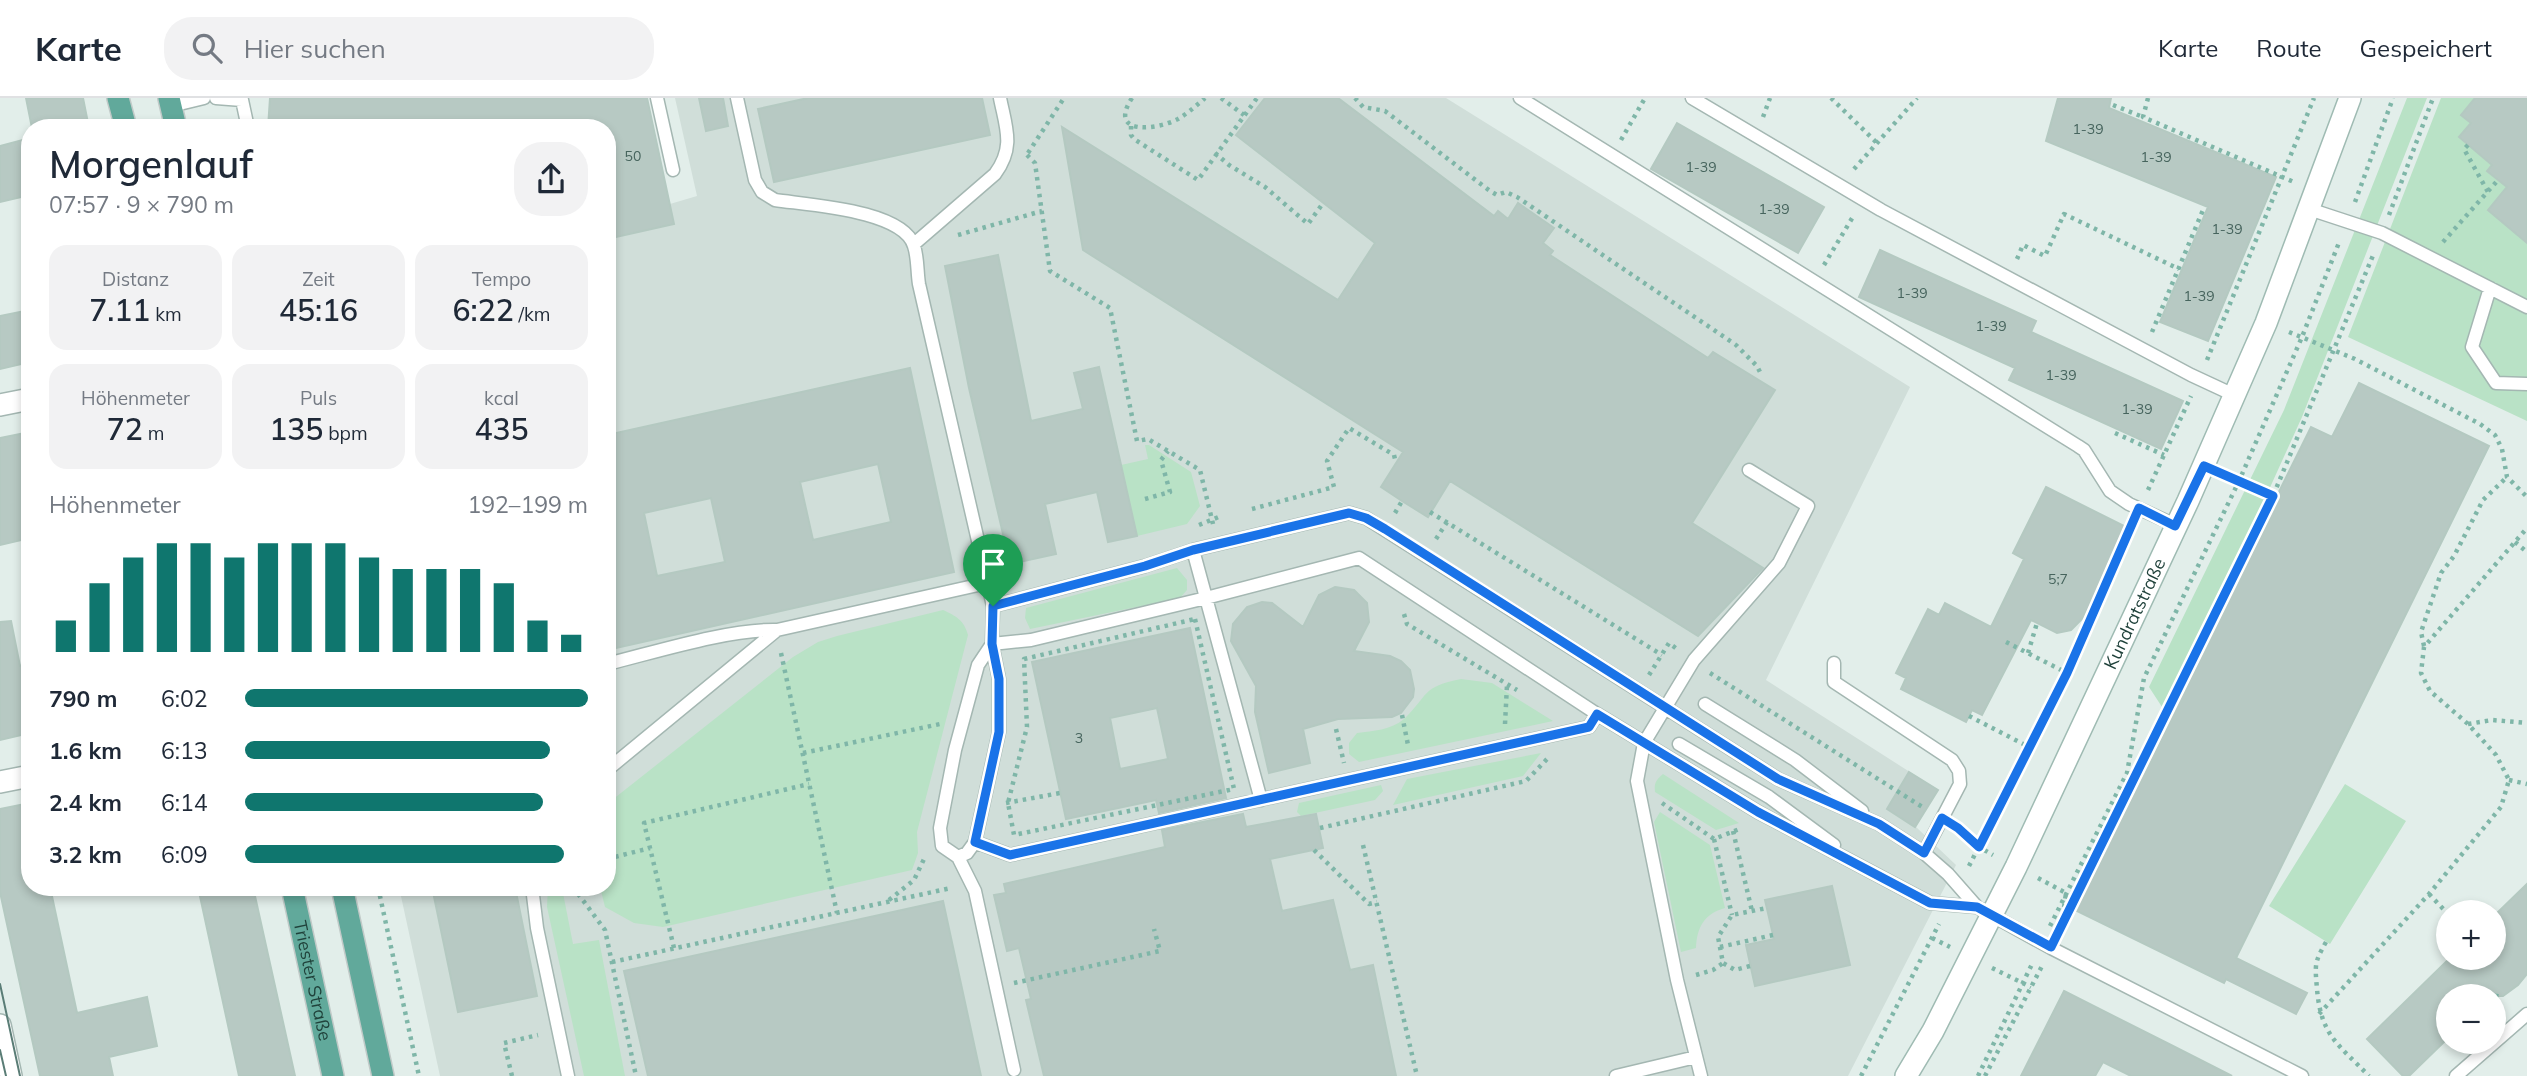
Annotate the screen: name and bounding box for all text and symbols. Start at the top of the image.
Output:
search box [164,17,654,80]
text: Karte [35,28,122,69]
icon: search [188,29,226,67]
text: Hier suchen [244,32,386,65]
text: Karte [2158,33,2218,63]
text: Route [2256,33,2322,63]
text: Gespeichert [2360,33,2492,63]
house number: 1-39 [2072,120,2104,138]
text: Morgenlauf [49,140,253,188]
button: share [514,142,588,216]
house number: 50 [625,147,641,165]
house number: 1-39 [2140,148,2172,166]
house number: 1-39 [1685,158,1717,176]
text: 07:57 · 9 × 790 m [49,190,234,219]
house number: 1-39 [1758,200,1790,218]
house number: 1-39 [2211,220,2243,238]
text: Distanz [102,267,169,291]
text: Zeit [302,267,335,291]
text: Tempo [472,267,531,291]
house number: 1-39 [1896,284,1928,302]
house number: 1-39 [2183,287,2215,305]
text: 7.11 [89,291,150,329]
text: 45:16 [279,291,358,329]
text: 6:22 [453,291,514,329]
text: km [150,302,182,326]
text: /km [514,302,550,326]
house number: 1-39 [1975,317,2007,335]
house number: 1-39 [2045,366,2077,384]
text: Höhenmeter [81,386,190,410]
text: Puls [300,386,337,410]
text: kcal [484,386,519,410]
house number: 1-39 [2121,400,2153,418]
text: 72 [107,410,143,448]
text: 135 [269,410,323,448]
text: 435 [475,410,529,448]
text: m [143,421,164,445]
text: bpm [323,421,368,445]
text: Höhenmeter [49,490,181,519]
text: 192–199 m [467,490,588,519]
pin [963,534,1023,606]
icon: arrive [974,545,1012,583]
street label: Kundratstraße [2099,554,2170,673]
house number: 5;7 [2048,570,2068,588]
text: 790 m [49,684,117,713]
text: 6:02 [161,684,208,713]
house number: 3 [1075,729,1083,747]
text: 1.6 km [49,736,122,765]
text: 6:13 [161,736,208,765]
text: 2.4 km [49,788,122,817]
text: 6:14 [161,788,208,817]
text: 3.2 km [49,840,122,869]
text: 6:09 [161,840,208,869]
map controls [2436,900,2506,1054]
button: + [2436,900,2506,970]
street label: Triester Straße [289,919,337,1043]
button: − [2436,984,2506,1054]

